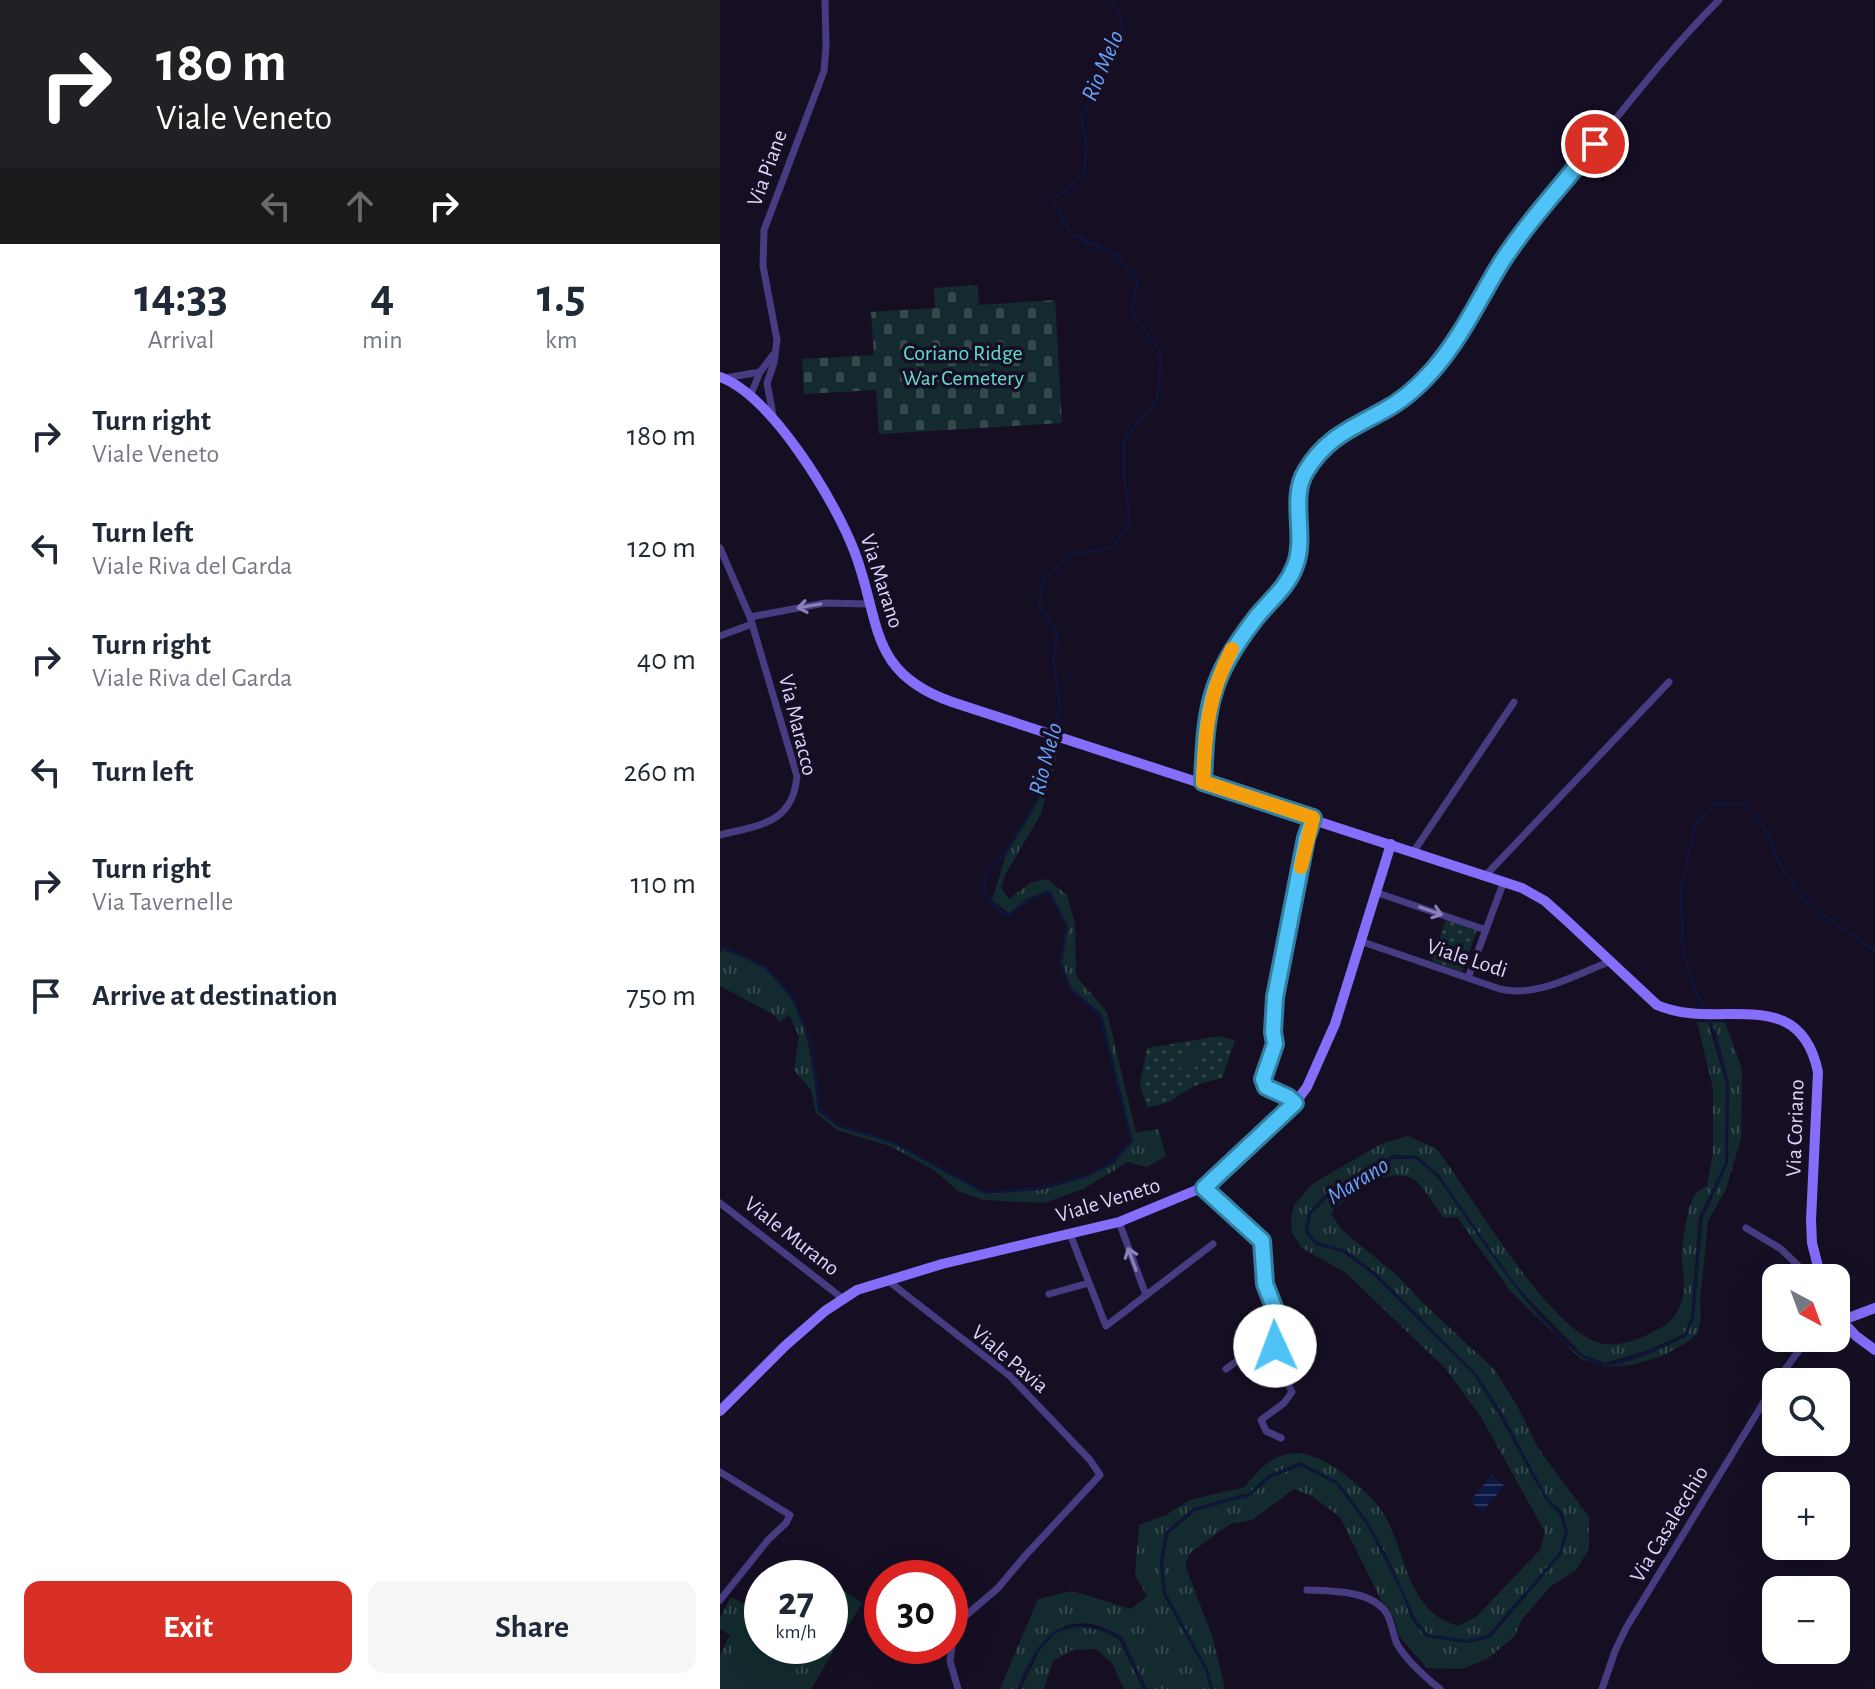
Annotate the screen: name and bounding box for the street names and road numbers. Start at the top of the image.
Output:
street label: Via Piane [743,127,791,209]
street label: Via Marano [856,531,908,631]
street label: Via Maracco [775,672,821,778]
street label: Viale Lodi [1424,935,1510,981]
street label: Via Coriano [1782,1079,1808,1177]
street label: Viale Veneto [1053,1174,1163,1226]
street label: Viale Murano [740,1192,844,1280]
street label: Viale Pavia [967,1321,1053,1397]
street label: Via Casalecchio [1626,1462,1712,1586]

